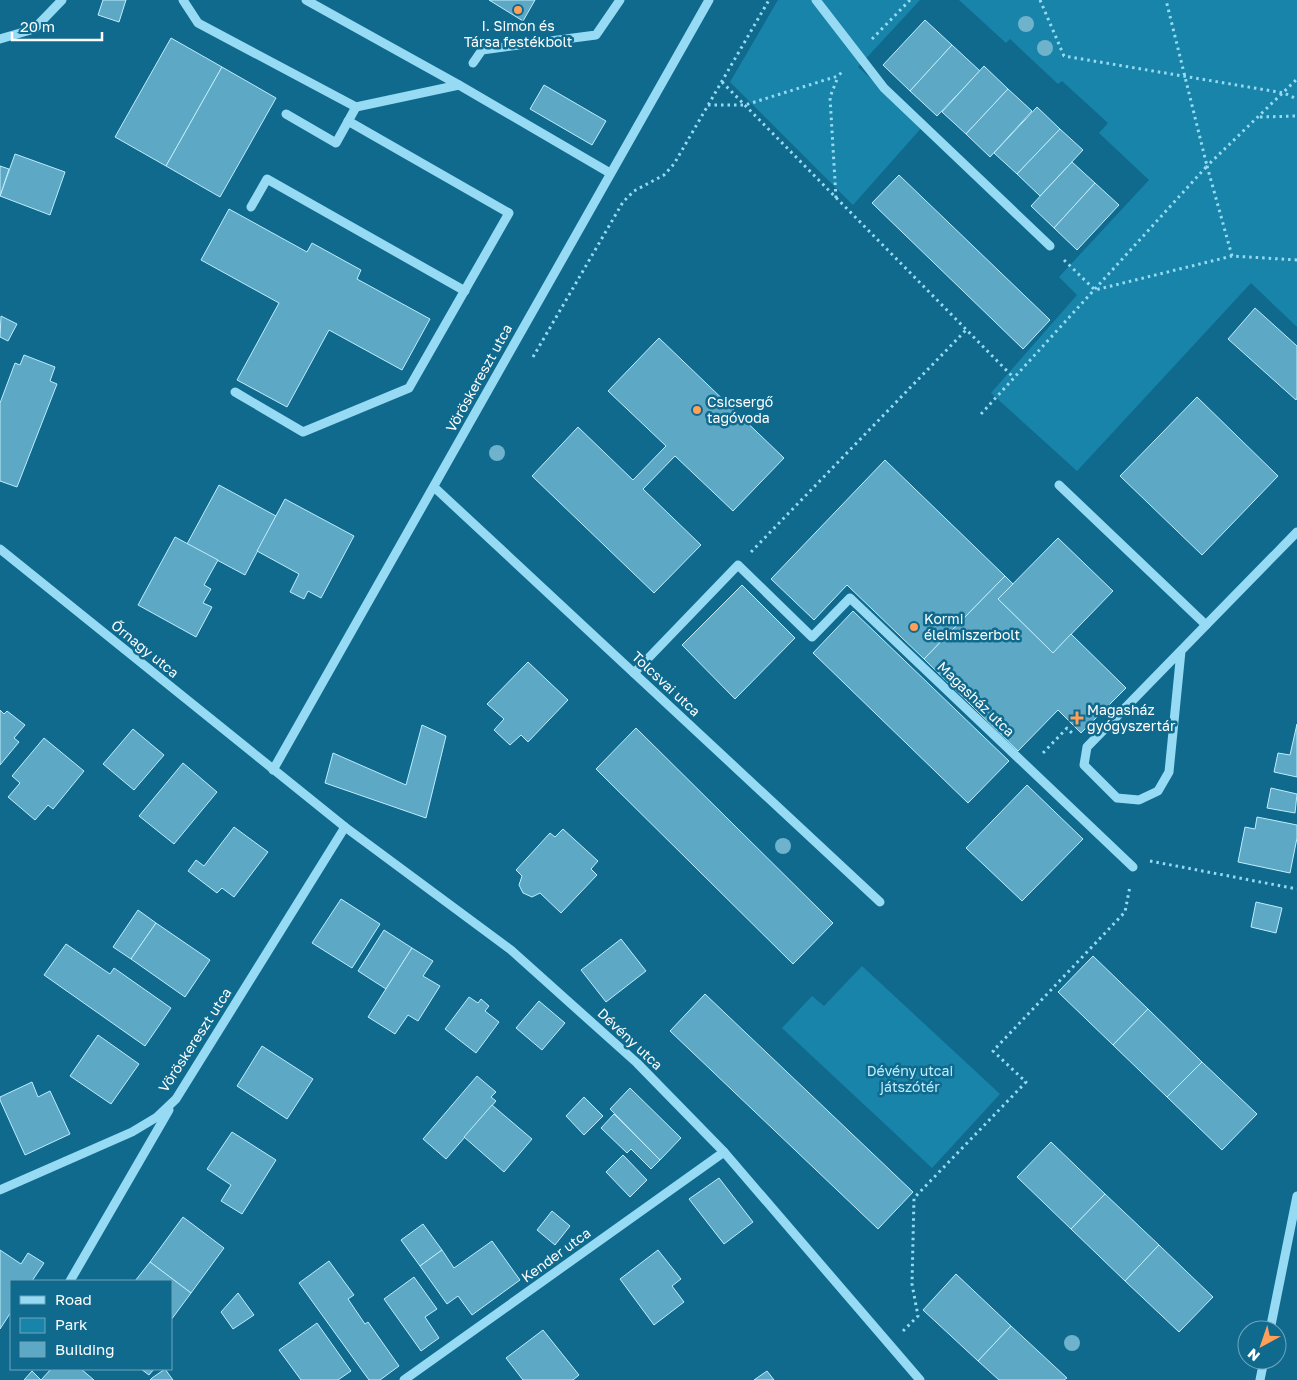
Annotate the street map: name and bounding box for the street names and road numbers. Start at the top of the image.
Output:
street label: Vöröskereszt utca [442,321,515,435]
street label: Őrnagy utca [108,616,182,681]
street label: Tolcsvai utca [629,648,704,720]
street label: Magasház utca [934,658,1018,740]
street label: Vöröskereszt utca [155,984,235,1095]
street label: Dévény utca [594,1004,666,1073]
street label: Kender utca [518,1224,594,1285]

